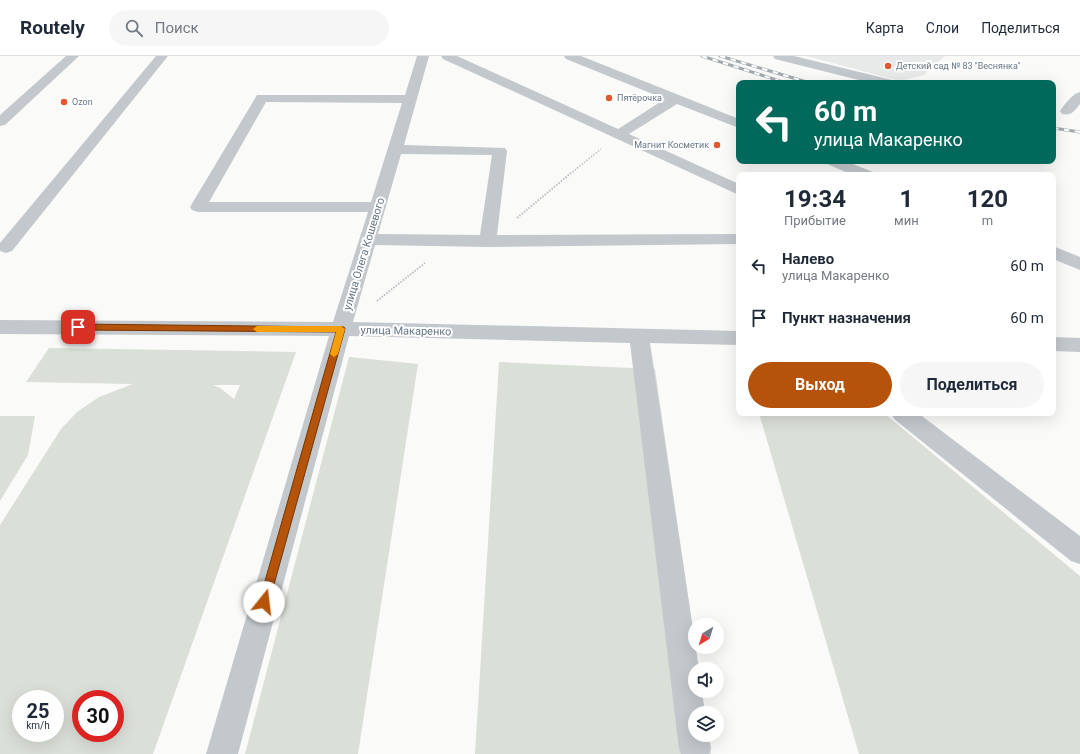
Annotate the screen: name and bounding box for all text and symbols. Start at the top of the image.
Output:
search box [109,10,389,46]
text: Routely [20,16,85,39]
icon: search [123,17,145,39]
text: Поиск [155,19,199,37]
text: Карта [866,20,904,36]
text: Слои [926,20,959,36]
text: Поделиться [981,20,1060,36]
marker: Детский сад № 83 "Веснянка" [883,61,893,71]
place label: Детский сад № 83 "Веснянка" [896,61,1021,71]
marker: Пятёрочка [604,93,614,103]
place label: Пятёрочка [617,93,662,103]
text: 60 m [814,95,877,128]
icon: left [748,96,800,148]
marker: Ozon [59,97,69,107]
place label: Ozon [72,97,93,107]
text: улица Макаренко [814,129,963,150]
place label: Магнит Косметик [634,140,709,150]
marker: Магнит Косметик [712,140,722,150]
text: 19:34 [784,185,846,213]
text: 1 [899,185,913,213]
text: 120 [967,185,1008,213]
street label: улица Олега Кошевого [341,196,387,312]
text: Прибытие [784,213,846,228]
text: мин [894,213,919,228]
text: m [982,213,993,228]
text: Налево [782,250,834,268]
icon: left [748,255,770,277]
text: 60 m [1010,257,1044,275]
text: улица Макаренко [782,268,889,283]
icon: arrive [748,307,770,329]
text: Пункт назначения [782,309,911,327]
text: 60 m [1010,309,1044,327]
pin [61,310,95,344]
icon: arrive [67,316,89,338]
street label: улица Макаренко [360,324,452,338]
button: Выход [748,362,892,408]
button: Поделиться [900,362,1044,408]
position arrow [243,581,285,623]
north arrow [688,618,724,654]
map controls [688,618,724,742]
button: sound [688,662,724,698]
speed limit sign: 30 [72,690,124,742]
text: 25 [27,699,49,723]
button: layers [688,706,724,742]
text: km/h [26,720,50,731]

